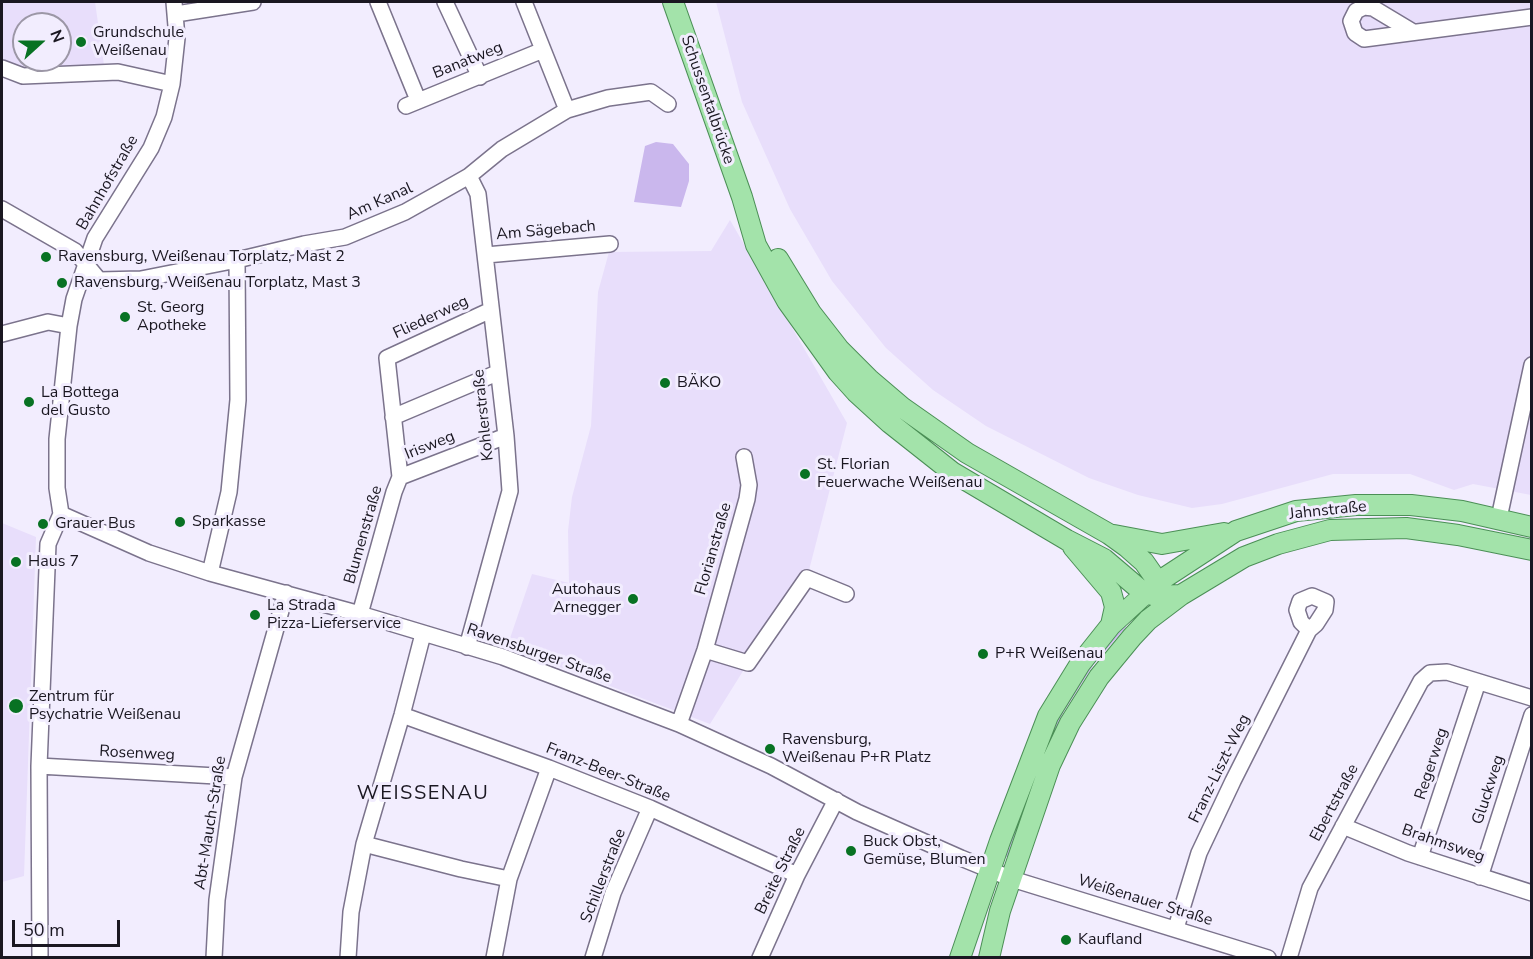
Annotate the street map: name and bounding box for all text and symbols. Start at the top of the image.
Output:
north arrow [12,12,72,72]
place label: Grundschule Weißenau [93,23,184,61]
text: N [45,27,69,46]
street label: Schussentalbrücke [676,33,738,167]
marker: Grundschule Weißenau [74,35,88,49]
street label: Banatweg [430,38,506,84]
street label: Bahnhofstraße [73,132,143,234]
street label: Am Kanal [344,179,416,225]
street label: Am Sägebach [495,217,597,245]
place label: Ravensburg, Weißenau Torplatz, Mast 2 [58,247,345,267]
marker: Ravensburg, Weißenau Torplatz, Mast 2 [39,250,53,264]
place label: Ravensburg, Weißenau Torplatz, Mast 3 [74,273,361,293]
marker: Ravensburg, Weißenau Torplatz, Mast 3 [55,276,69,290]
street label: Fliederweg [390,292,472,344]
place label: St. Georg Apotheke [137,298,206,336]
marker: St. Georg Apotheke [118,310,132,324]
street label: Kohlerstraße [470,368,498,462]
place label: BÄKO [677,373,721,393]
marker: BÄKO [658,376,672,390]
place label: La Bottega del Gusto [41,383,119,421]
marker: La Bottega del Gusto [22,395,36,409]
street label: Irisweg [402,427,458,465]
place label: St. Florian Feuerwache Weißenau [817,455,982,493]
marker: St. Florian Feuerwache Weißenau [798,467,812,481]
street label: Blumenstraße [341,484,387,586]
street label: Jahnstraße [1288,497,1368,525]
street label: Florianstraße [692,501,736,597]
place label: Sparkasse [192,512,266,532]
place label: Grauer Bus [55,514,136,534]
marker: Sparkasse [173,515,187,529]
marker: Grauer Bus [36,517,50,531]
place label: Haus 7 [28,552,79,572]
marker: Haus 7 [9,555,23,569]
place label: Autohaus Arnegger [552,580,621,618]
marker: Autohaus Arnegger [626,592,640,606]
place label: La Strada Pizza-Lieferservice [267,596,401,634]
marker: La Strada Pizza-Lieferservice [248,608,262,622]
street label: Ravensburger Straße [464,620,614,688]
place label: P+R Weißenau [995,644,1103,664]
marker: P+R Weißenau [976,647,990,661]
place label: Zentrum für Psychatrie Weißenau [29,687,181,725]
marker: Zentrum für Psychatrie Weißenau [7,697,25,715]
street label: Franz-Liszt-Weg [1185,711,1255,827]
street label: Regerweg [1411,726,1453,802]
place label: Ravensburg, Weißenau P+R Platz [782,730,931,768]
street label: Franz-Beer-Straße [543,739,673,807]
street label: Rosenweg [99,742,175,766]
marker: Ravensburg, Weißenau P+R Platz [763,742,777,756]
street label: Gluckweg [1469,753,1509,827]
street label: Abt-Mauch-Straße [191,755,231,891]
street label: Ebertstraße [1307,761,1363,845]
district label: WEISSENAU [357,782,489,806]
street label: Brahmsweg [1399,821,1487,867]
street label: Breite Straße [752,824,810,918]
street label: Schillerstraße [577,826,631,926]
place label: Buck Obst, Gemüse, Blumen [863,832,986,870]
marker: Buck Obst, Gemüse, Blumen [844,844,858,858]
street label: Weißenauer Straße [1075,871,1215,931]
scale bar [15,908,123,946]
text: 50 m [23,918,65,942]
place label: Kaufland [1078,930,1142,950]
marker: Kaufland [1059,933,1073,947]

